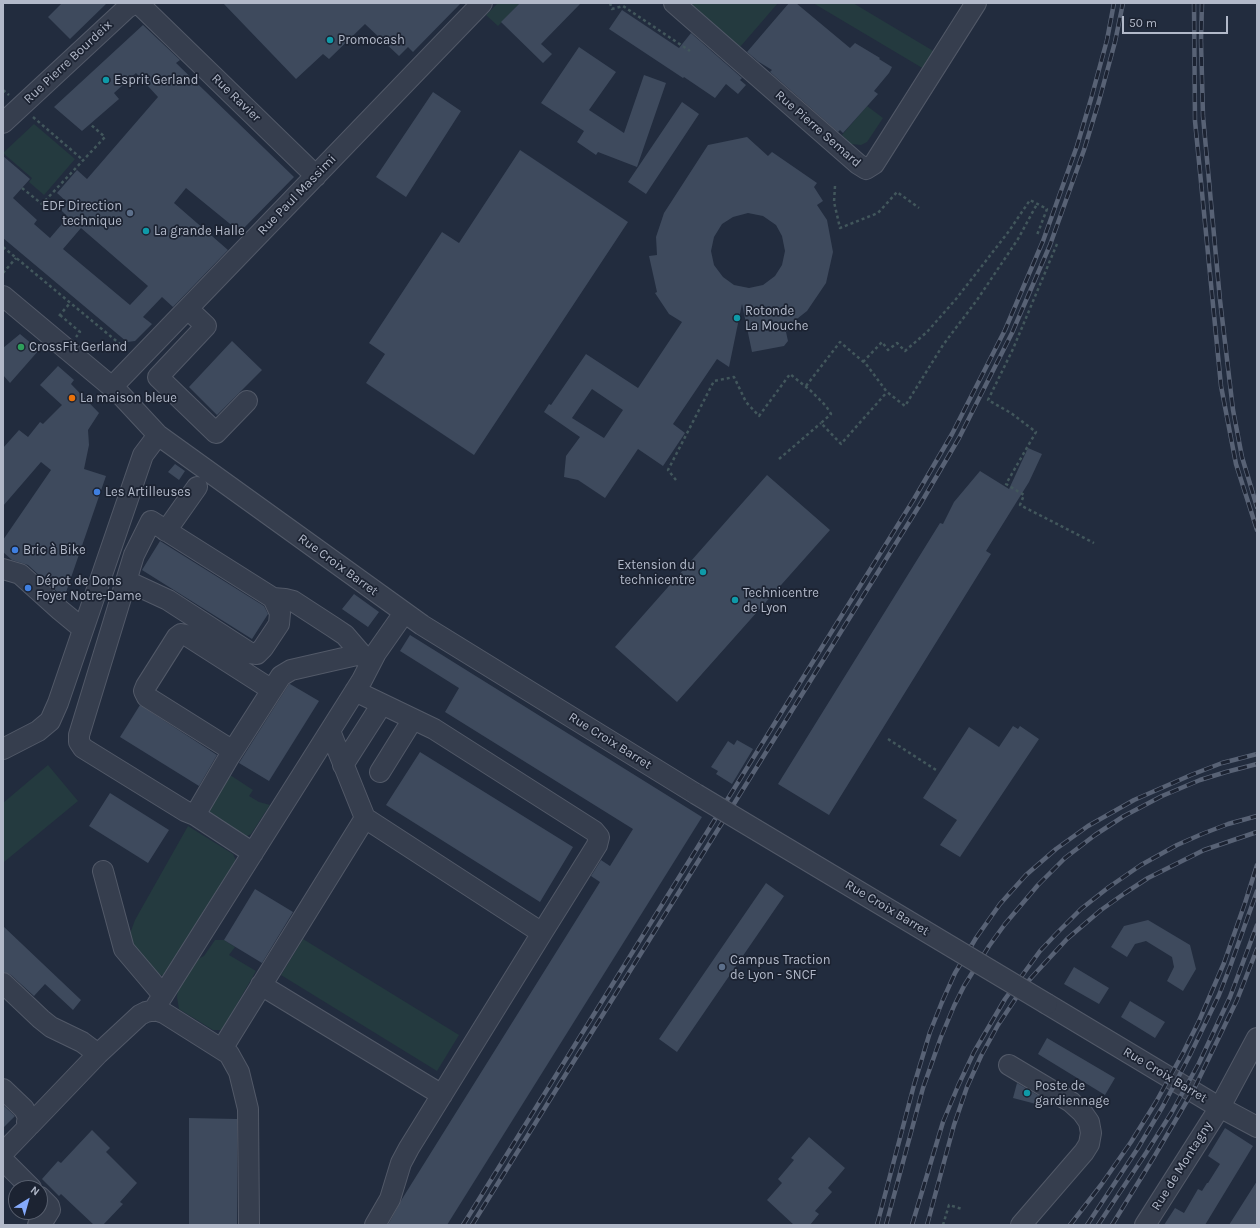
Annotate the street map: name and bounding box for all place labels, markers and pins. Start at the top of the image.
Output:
place label: Promocash [338,32,405,48]
marker: Promocash [325,35,335,45]
place label: Esprit Gerland [114,72,198,88]
marker: Esprit Gerland [101,75,111,85]
place label: EDF Direction technique [42,198,122,229]
marker: EDF Direction technique [125,208,135,218]
place label: La grande Halle [154,223,245,239]
marker: La grande Halle [141,226,151,236]
place label: Rotonde La Mouche [745,303,809,334]
marker: Rotonde La Mouche [732,313,742,323]
place label: CrossFit Gerland [29,339,127,355]
marker: CrossFit Gerland [16,342,26,352]
place label: La maison bleue [80,390,177,406]
marker: La maison bleue [67,393,77,403]
place label: Les Artilleuses [105,484,191,500]
marker: Les Artilleuses [92,487,102,497]
place label: Bric à Bike [23,542,86,558]
marker: Bric à Bike [10,545,20,555]
place label: Extension du technicentre [617,557,695,588]
marker: Extension du technicentre [698,567,708,577]
place label: Dépot de Dons Foyer Notre-Dame [36,573,141,604]
marker: Dépot de Dons Foyer Notre-Dame [23,583,33,593]
place label: Technicentre de Lyon [743,585,819,616]
marker: Technicentre de Lyon [730,595,740,605]
place label: Campus Traction de Lyon - SNCF [730,952,831,983]
marker: Campus Traction de Lyon - SNCF [717,962,727,972]
place label: Poste de gardiennage [1035,1078,1109,1109]
marker: Poste de gardiennage [1022,1088,1032,1098]

